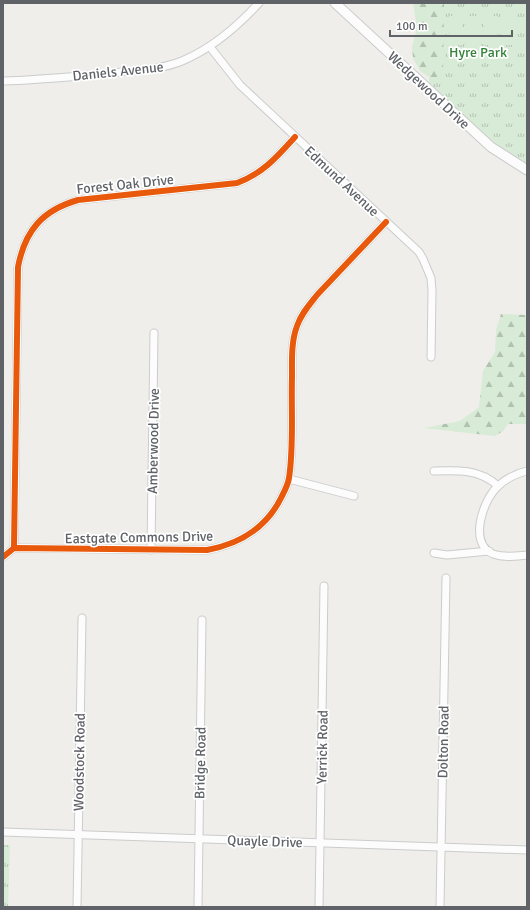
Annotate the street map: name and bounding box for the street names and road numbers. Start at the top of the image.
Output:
street label: Wedgewood Drive [384,48,473,133]
street label: Daniels Avenue [72,58,164,85]
street label: Edmund Avenue [301,142,383,220]
street label: Forest Oak Drive [76,171,175,198]
street label: Amberwood Drive [144,388,163,494]
street label: Eastgate Commons Drive [65,528,213,547]
street label: Dolton Road [434,705,453,779]
street label: Yerrick Road [313,710,332,784]
street label: Woodstock Road [70,713,89,811]
street label: Bridge Road [191,727,210,799]
street label: Quayle Drive [227,832,303,851]

